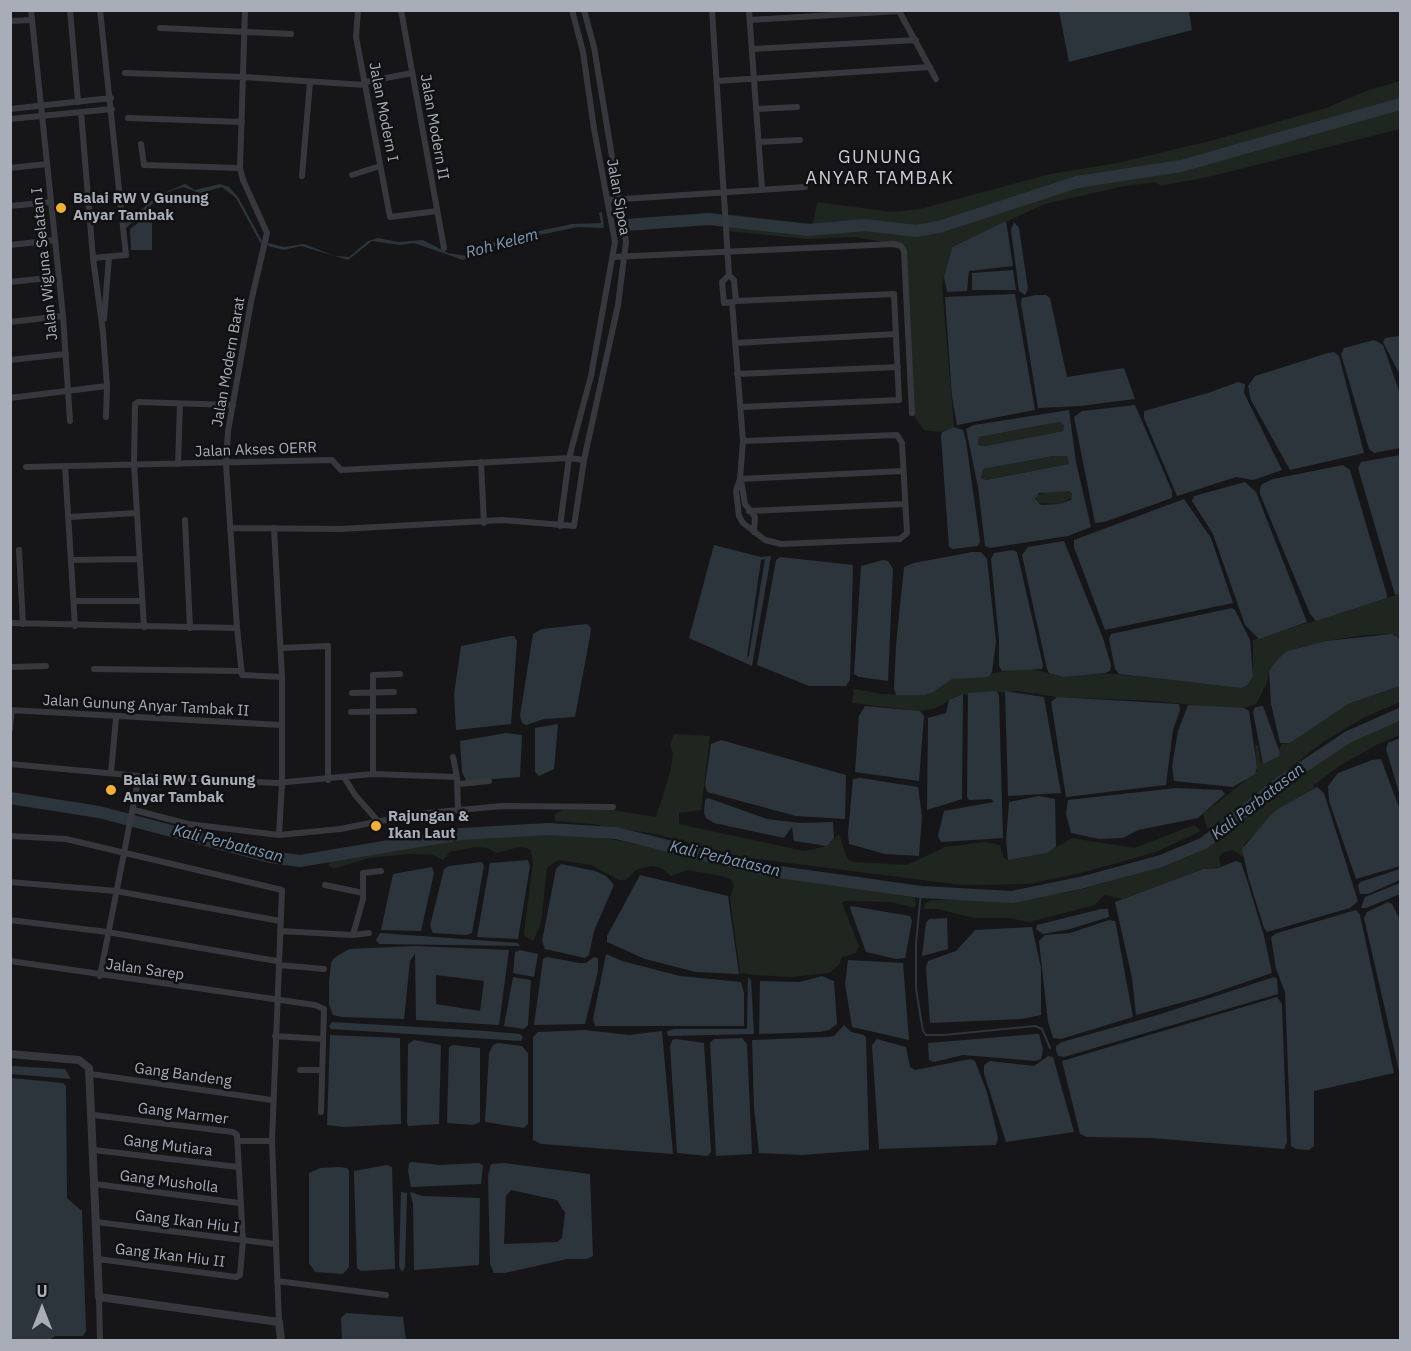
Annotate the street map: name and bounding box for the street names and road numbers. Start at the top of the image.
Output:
street label: Jalan Modern I [365,61,401,163]
street label: Jalan Modern II [416,73,452,181]
street label: Jalan Sipoa [602,157,634,237]
street label: Jalan Wiguna Selatan I [28,187,62,341]
street label: Jalan Modern Barat [209,296,249,428]
street label: Jalan Akses OERR [195,439,317,461]
street label: Jalan Gunung Anyar Tambak II [42,692,250,720]
street label: Jalan Sarep [105,956,185,984]
street label: Gang Bandeng [133,1059,233,1091]
street label: Gang Marmer [137,1100,229,1128]
street label: Gang Mutiara [122,1132,214,1160]
street label: Gang Musholla [119,1167,219,1197]
street label: Gang Ikan Hiu I [134,1207,240,1237]
street label: Gang Ikan Hiu II [114,1240,226,1272]

